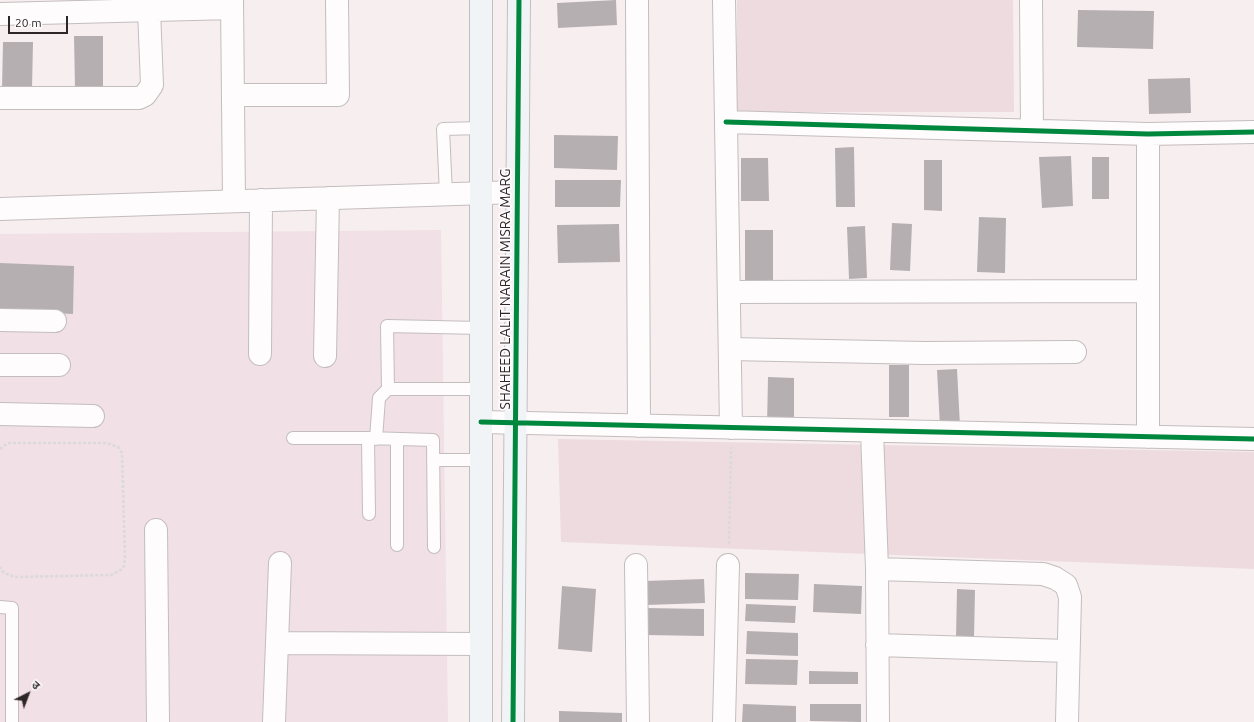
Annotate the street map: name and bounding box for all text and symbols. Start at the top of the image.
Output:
scale bar [10,8,70,34]
text: 20 m [15,16,42,29]
street label: SHAHEED LALIT NARAIN MISRA MARG [497,169,513,409]
north arrow [8,674,48,714]
text: उ [30,678,42,692]

